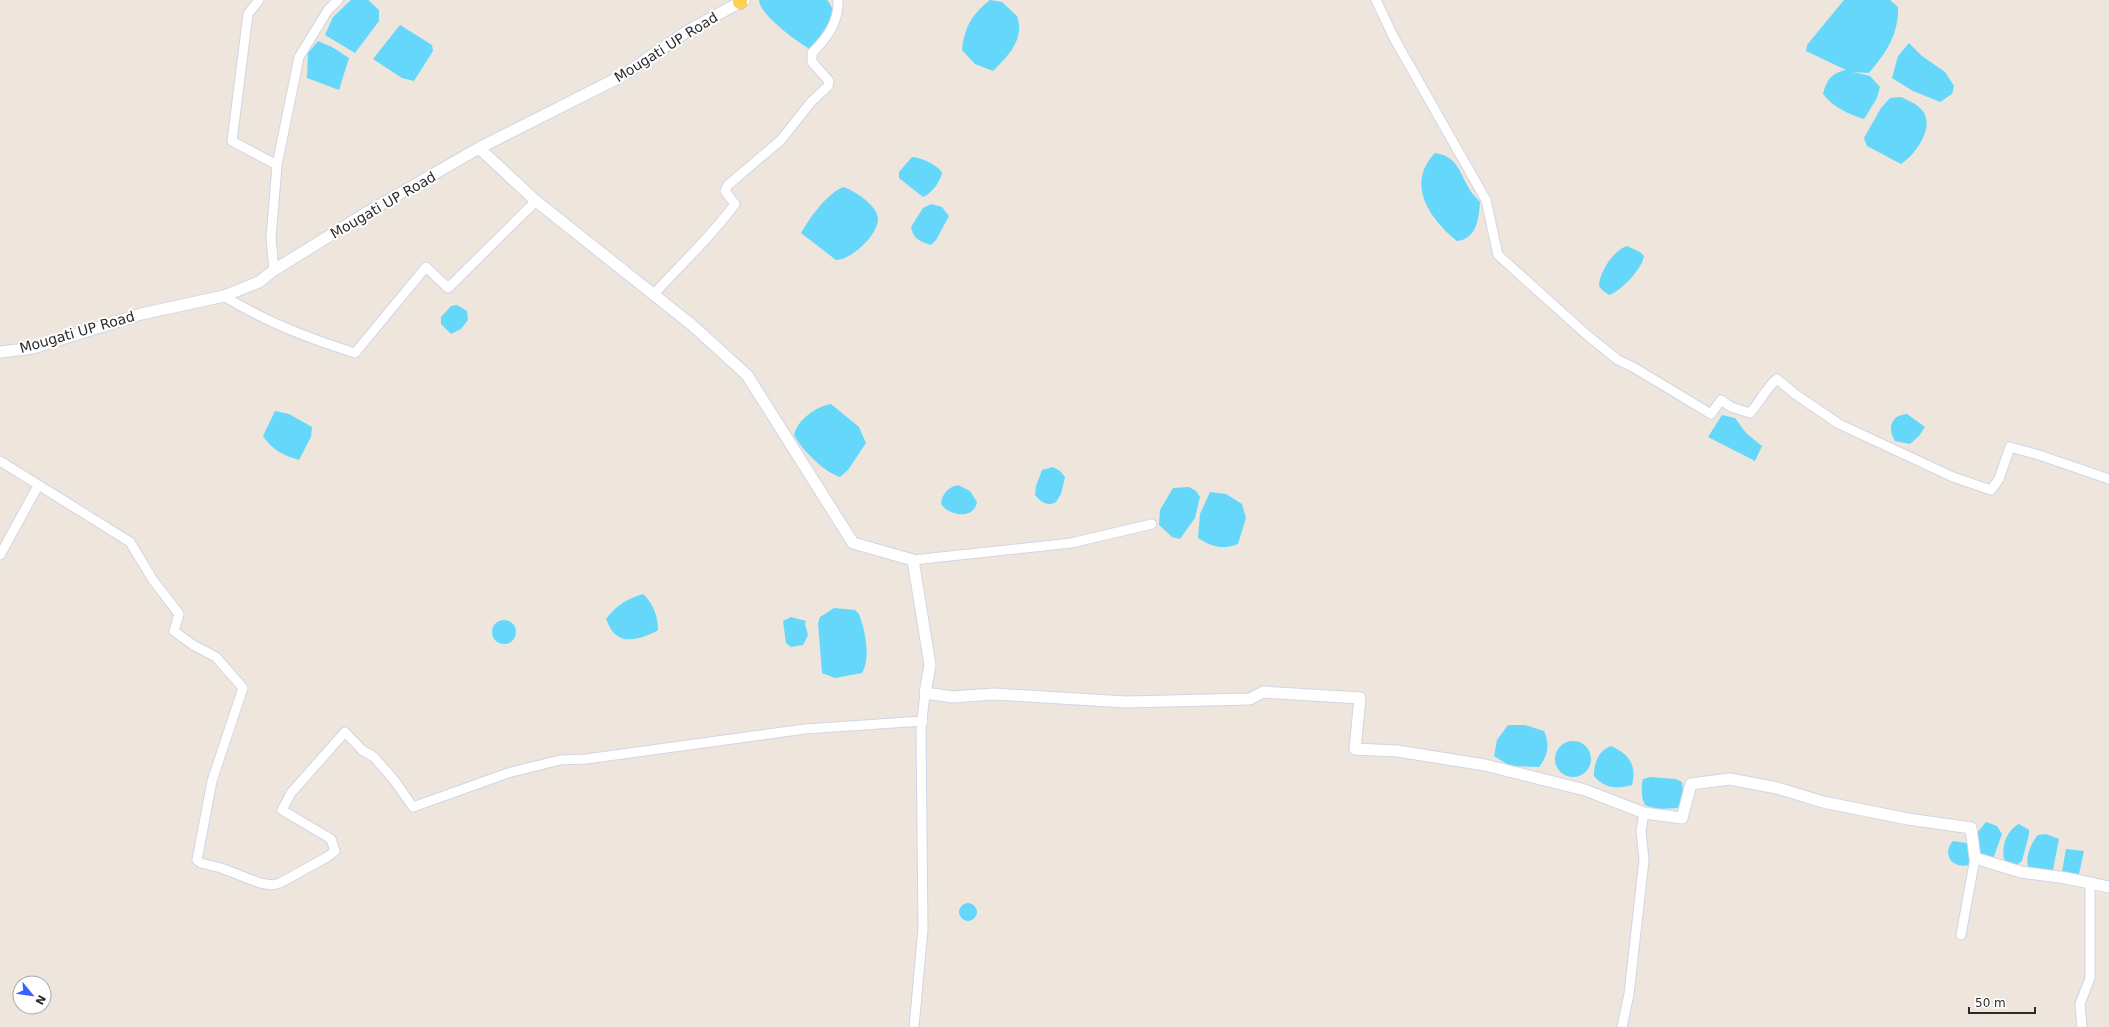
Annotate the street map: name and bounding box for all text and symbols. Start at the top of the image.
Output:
street label: Mougati UP Road [611,9,721,85]
street label: Mougati UP Road [327,168,439,242]
street label: Mougati UP Road [18,308,136,356]
north arrow [12,975,52,1015]
scale bar [1969,989,2035,1015]
text: N [32,992,48,1007]
text: 50 m [1975,996,2006,1010]

